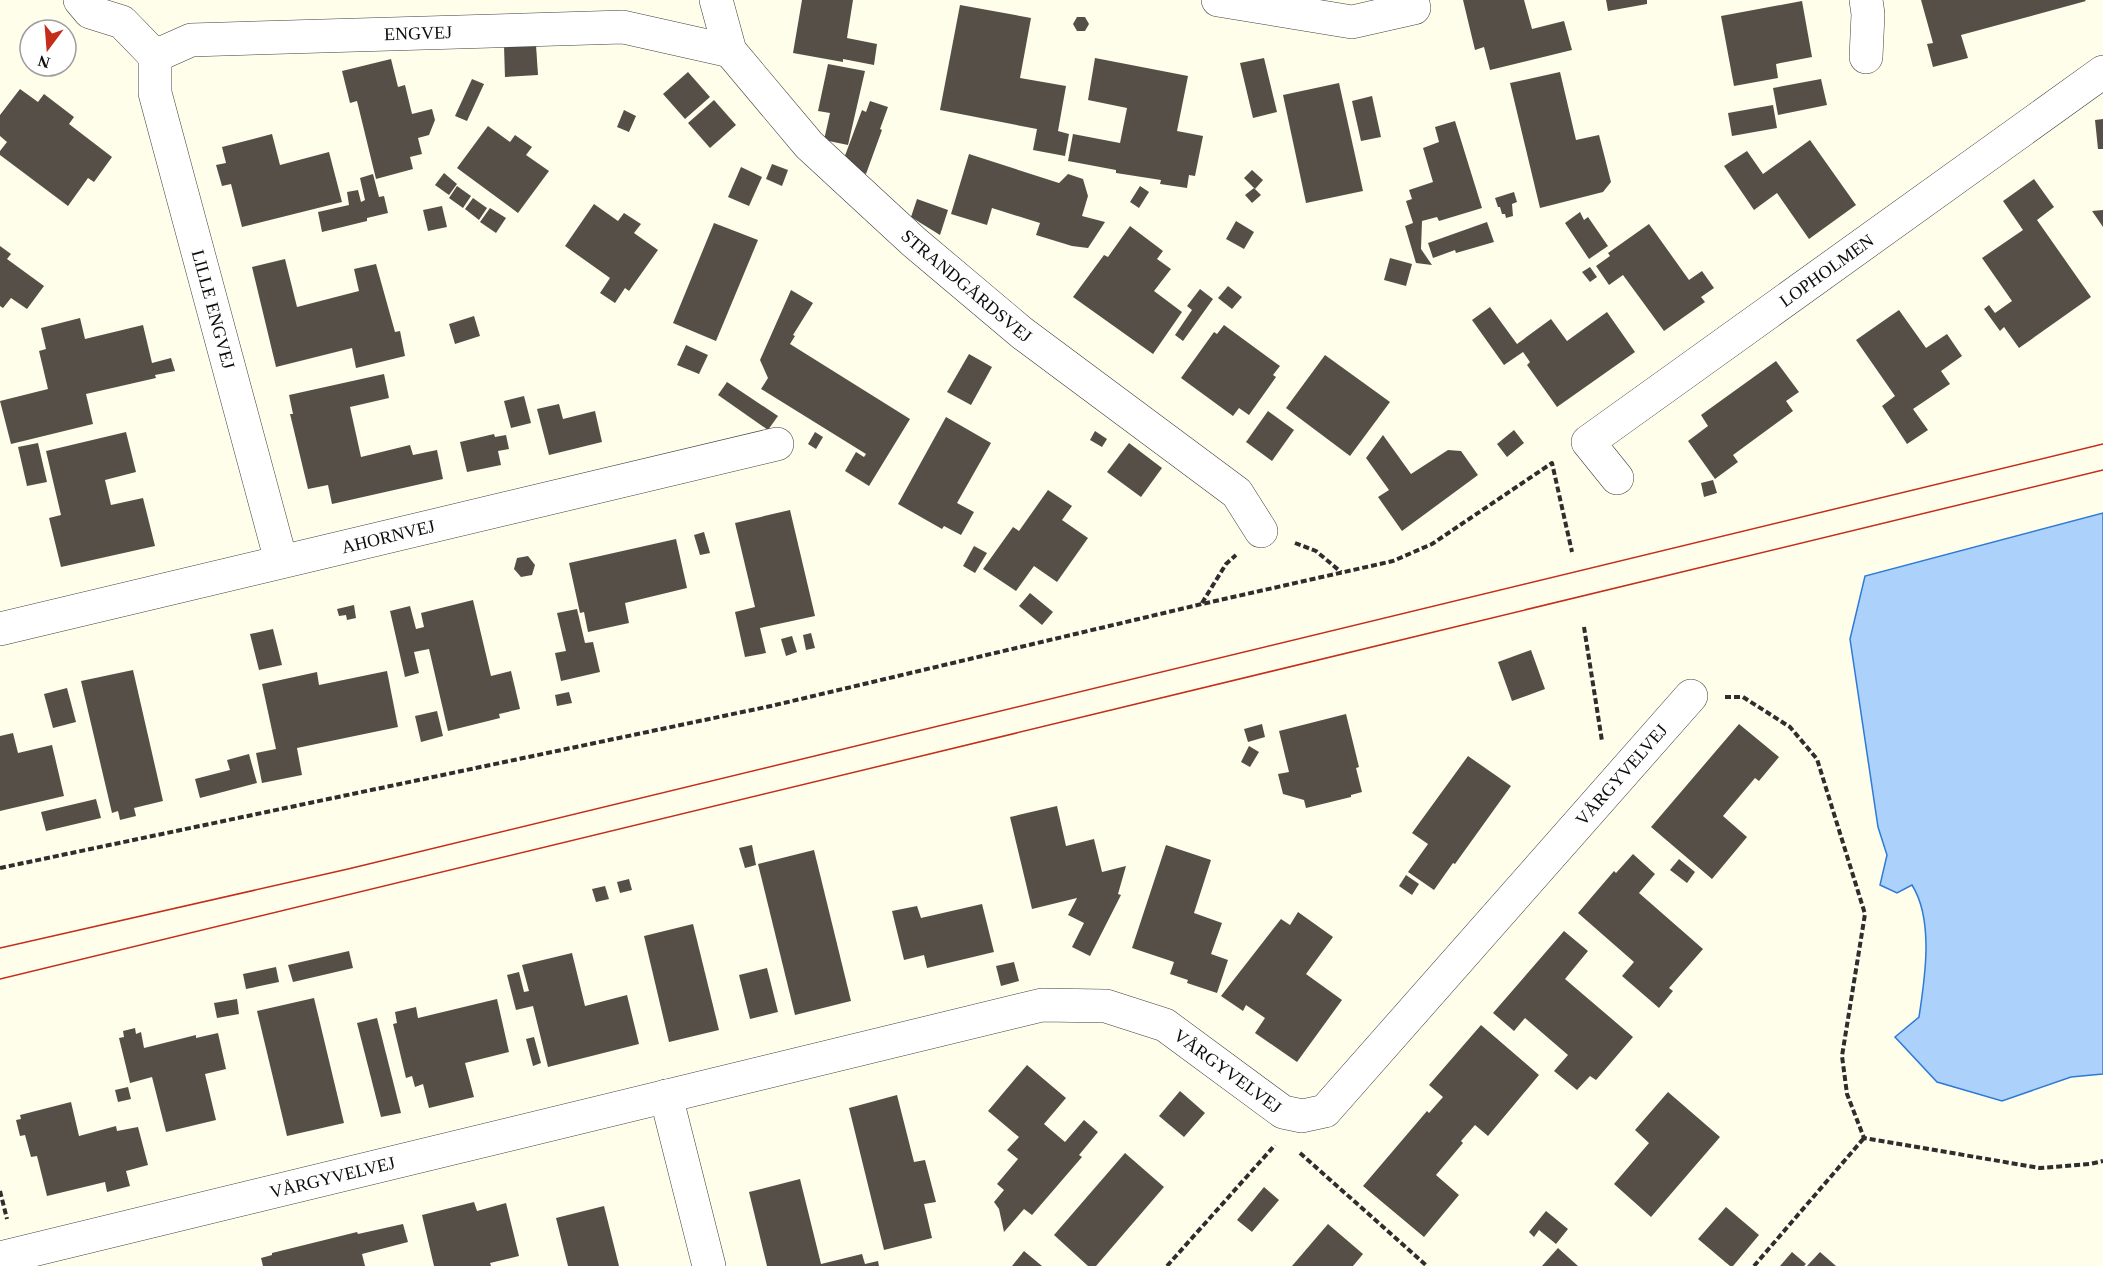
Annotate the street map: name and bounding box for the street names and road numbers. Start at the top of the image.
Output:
street label: ENGVEJ [384,22,452,44]
street label: STRANDGÅRDSVEJ [897,225,1035,347]
street label: LOPHOLMEN [1776,230,1878,311]
street label: LILLE ENGVEJ [188,248,239,371]
street label: AHORNVEJ [340,516,437,557]
street label: VÅRGYVELVEJ [1571,720,1671,830]
street label: VÅRGYVELVEJ [1170,1025,1285,1117]
street label: VÅRGYVELVEJ [268,1152,397,1202]

